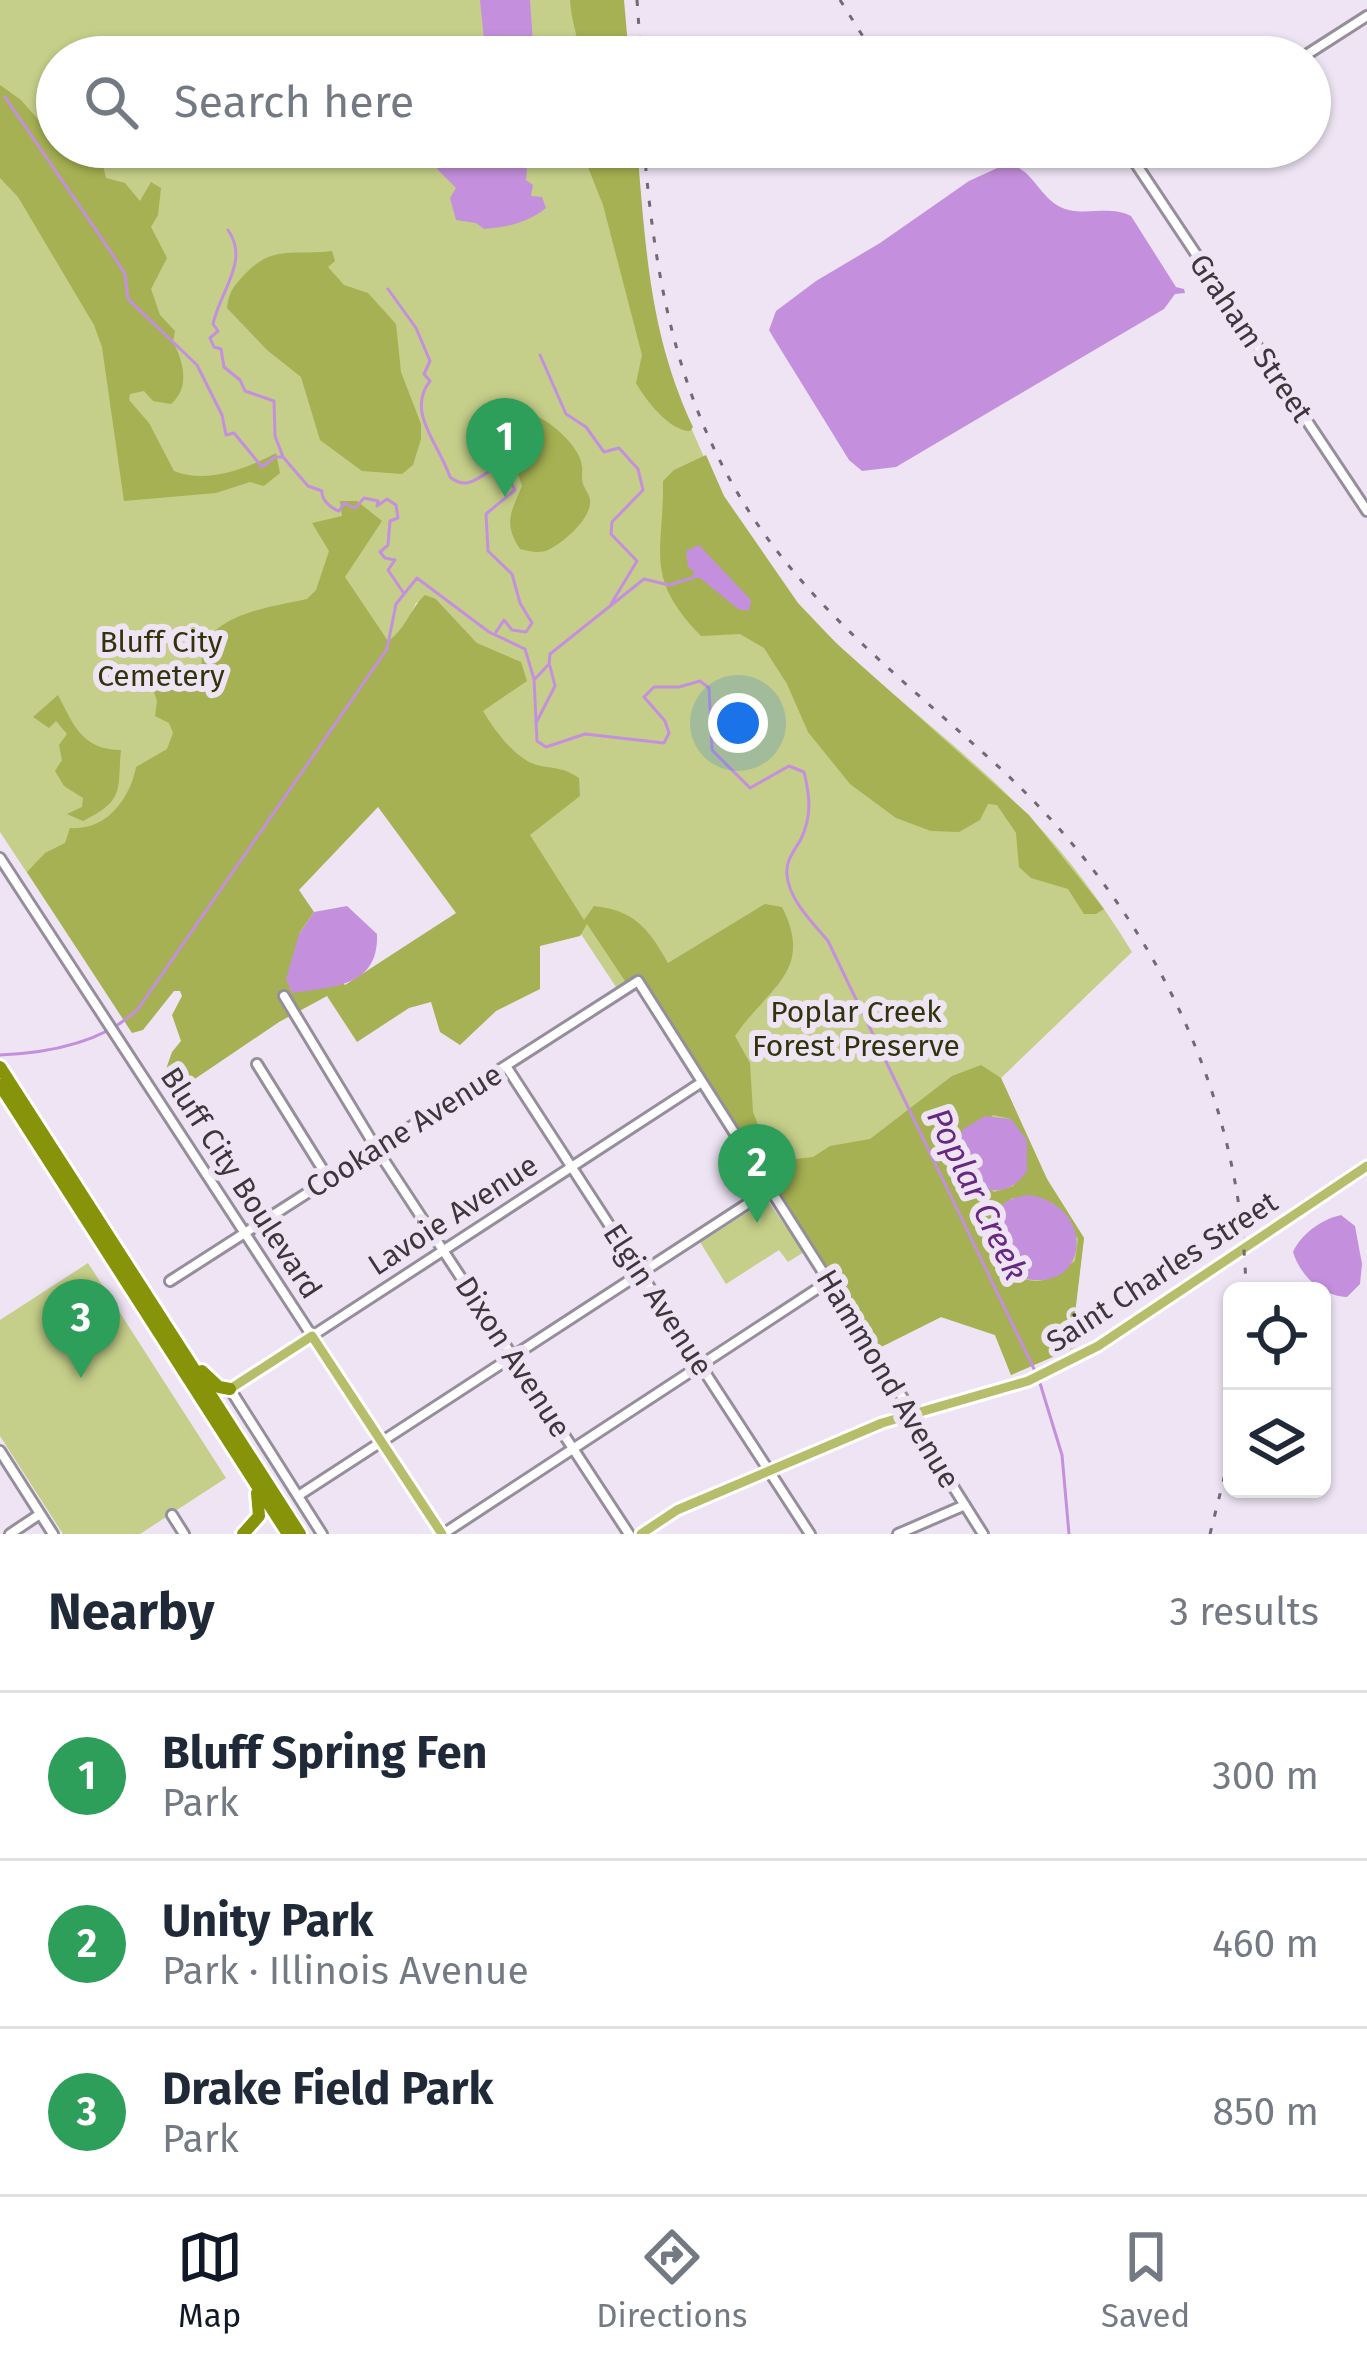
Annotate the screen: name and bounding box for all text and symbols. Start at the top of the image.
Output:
search box [36,36,1331,168]
icon: search [78,69,144,135]
text: Search here [174,75,414,129]
street label: Graham Street [1182,247,1320,429]
pin: 1 [466,398,544,497]
park label: Bluff City Cemetery [97,624,225,694]
your location [708,693,768,753]
park label: Poplar Creek Forest Preserve [752,994,960,1064]
street label: Cookane Avenue [300,1056,508,1206]
street label: Bluff City Boulevard [153,1061,329,1305]
water label: Poplar Creek [918,1102,1036,1287]
pin: 2 [718,1124,796,1223]
street label: Lavoie Avenue [361,1147,545,1283]
street label: Saint Charles Street [1040,1184,1284,1360]
street label: Elgin Avenue [596,1217,720,1383]
street label: Hammond Avenue [809,1263,967,1495]
street label: Dixon Avenue [448,1270,578,1444]
pin: 3 [42,1279,120,1378]
map controls [1223,1282,1331,1498]
button: locate [1223,1282,1331,1390]
button: layers [1223,1390,1331,1498]
text: Nearby [48,1581,214,1643]
text: 3 results [1169,1589,1319,1635]
text: Bluff Spring Fen [162,1726,488,1780]
text: 1 [78,1753,96,1799]
text: 300 m [1212,1753,1319,1799]
text: Park [162,1780,239,1826]
text: Unity Park [162,1894,373,1948]
text: 2 [77,1921,97,1967]
text: 460 m [1212,1921,1319,1967]
text: Park · Illinois Avenue [162,1948,529,1994]
text: Drake Field Park [162,2062,493,2116]
text: 3 [77,2089,97,2135]
text: 850 m [1212,2089,1319,2135]
text: Park [162,2116,239,2162]
tab: Map [177,2224,243,2336]
tab: Directions [596,2224,748,2336]
tab: Saved [1101,2224,1190,2336]

